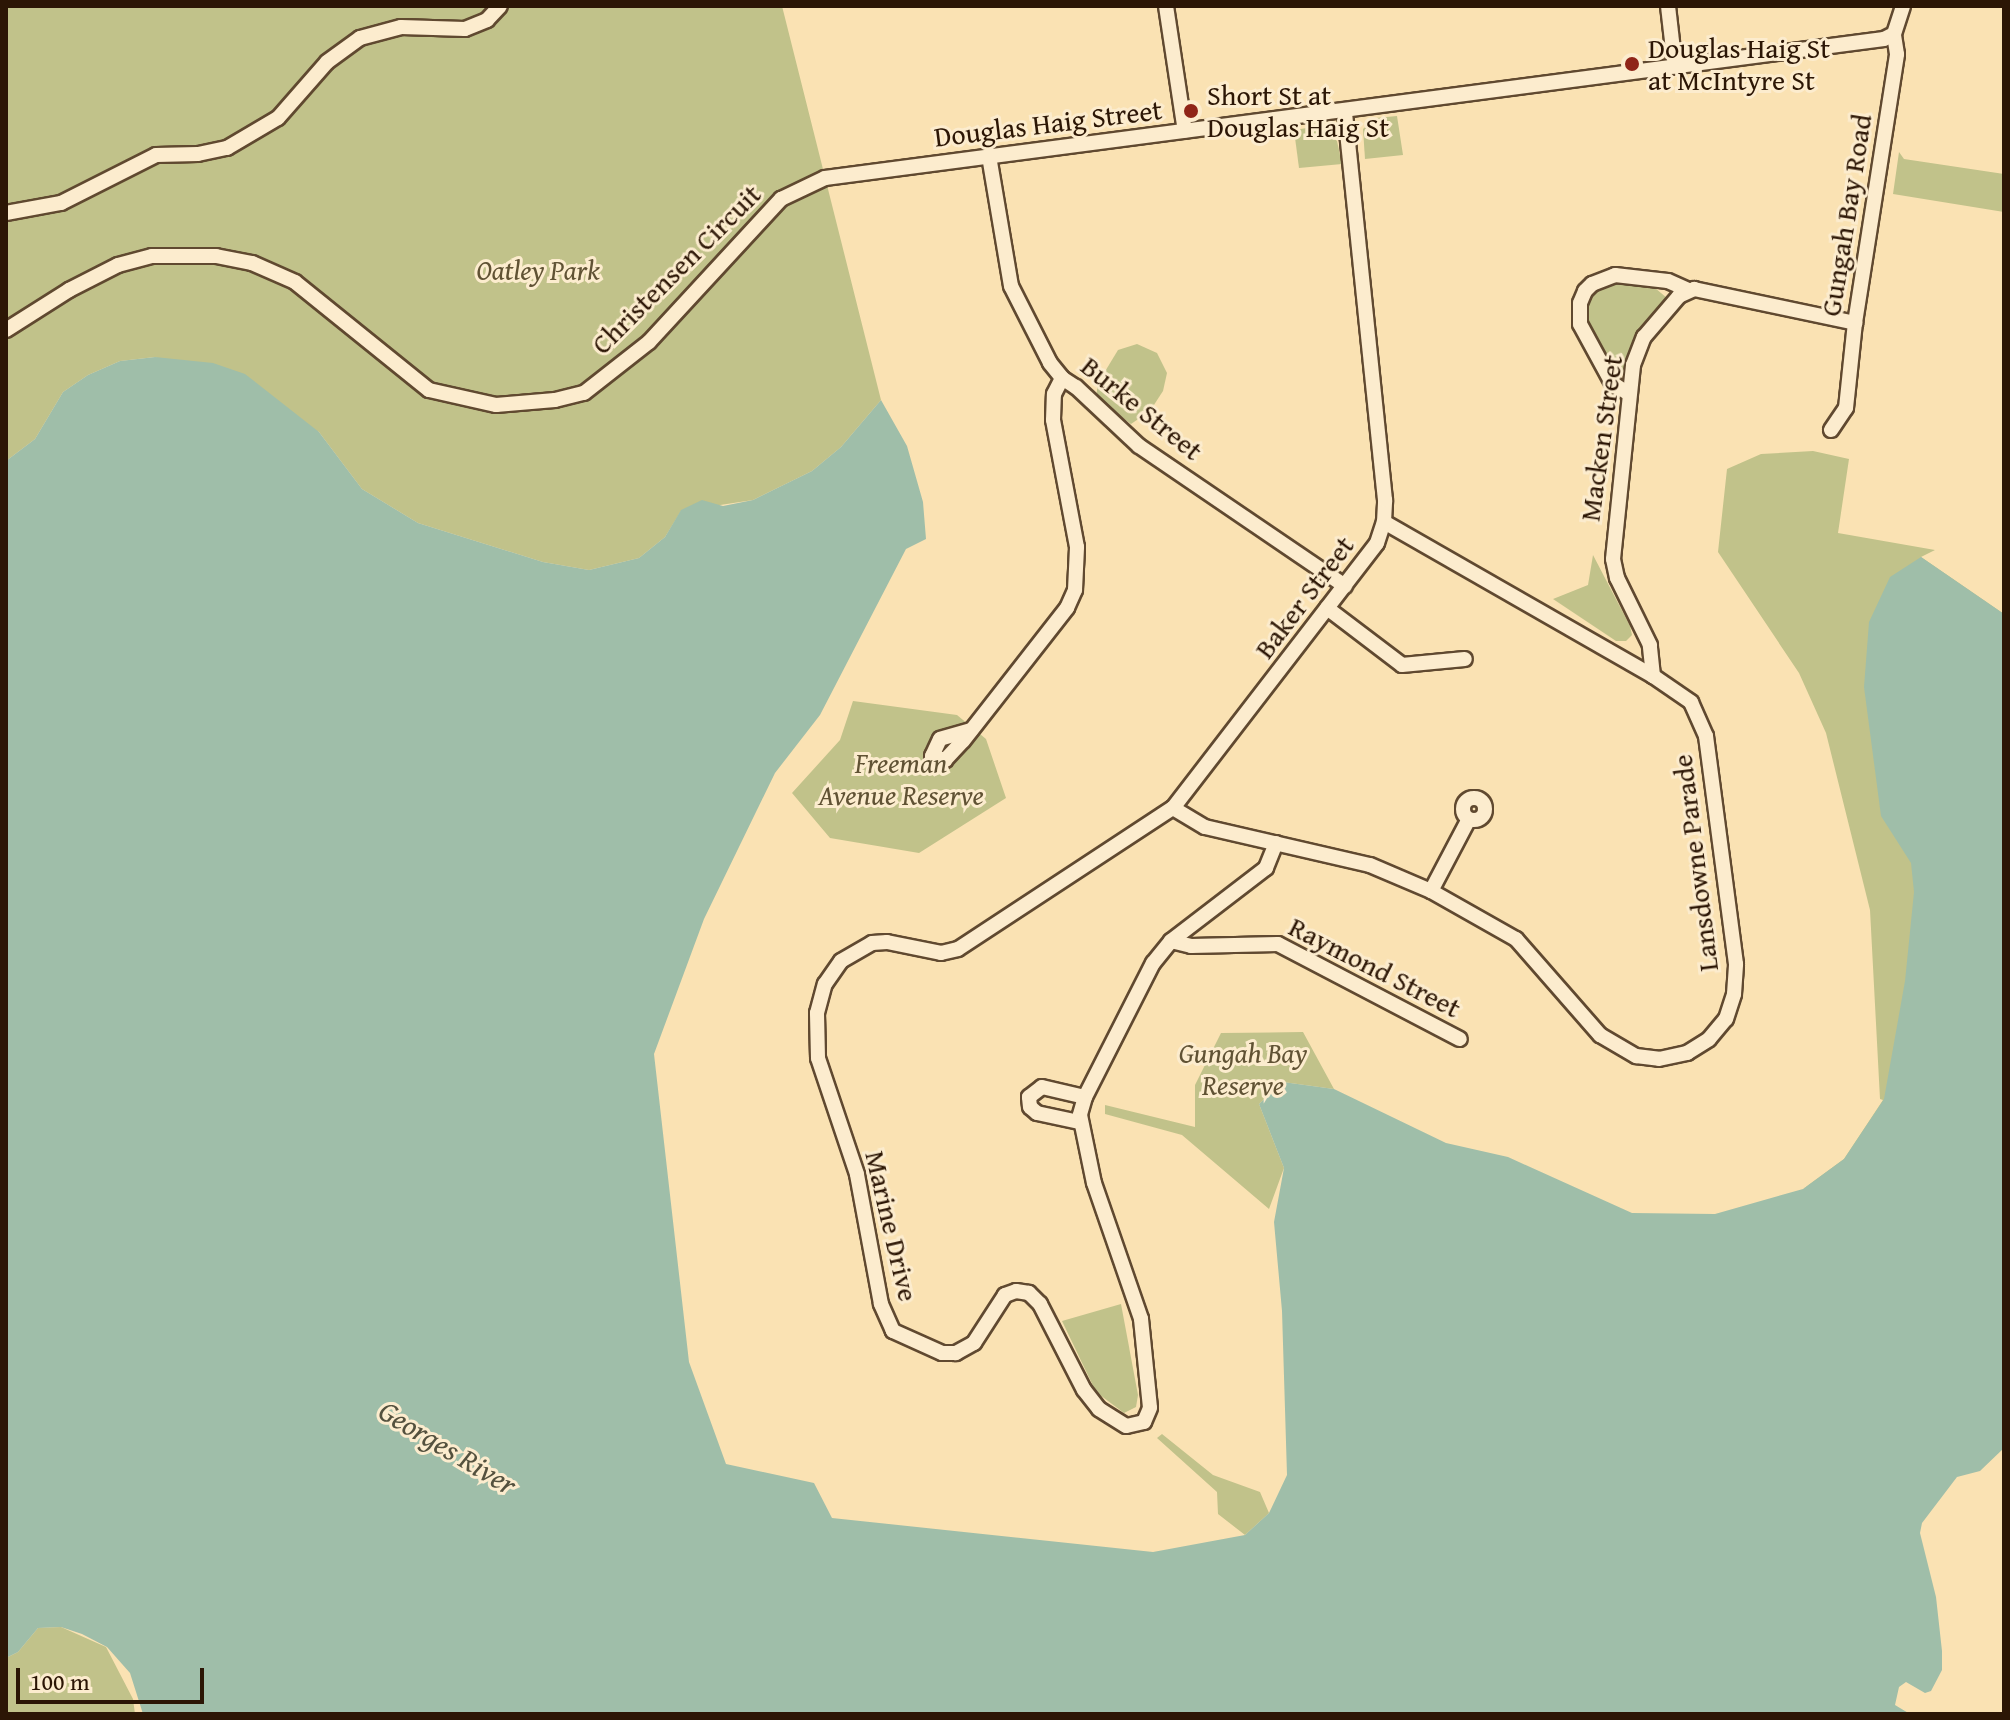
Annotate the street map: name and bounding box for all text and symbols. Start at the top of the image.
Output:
place label: Douglas Haig St at McIntyre St [1648,31,1830,97]
marker: Douglas Haig St at McIntyre St [1623,55,1641,73]
place label: Short St at Douglas Haig St [1207,78,1389,144]
street label: Douglas Haig Street [932,92,1164,154]
marker: Short St at Douglas Haig St [1182,102,1200,120]
street label: Gungah Bay Road [1813,112,1879,318]
street label: Christensen Circuit [584,177,768,361]
park label: Oatley Park [476,253,600,287]
street label: Burke Street [1075,349,1209,467]
street label: Macken Street [1573,353,1629,523]
street label: Baker Street [1247,529,1361,665]
park label: Freeman Avenue Reserve [818,746,984,812]
street label: Lansdowne Parade [1665,753,1725,973]
street label: Raymond Street [1284,909,1466,1025]
park label: Gungah Bay Reserve [1179,1036,1307,1102]
street label: Marine Drive [858,1147,926,1305]
water label: Georges River [373,1392,523,1502]
scale bar [20,1652,208,1702]
text: 100 m [30,1664,90,1699]

